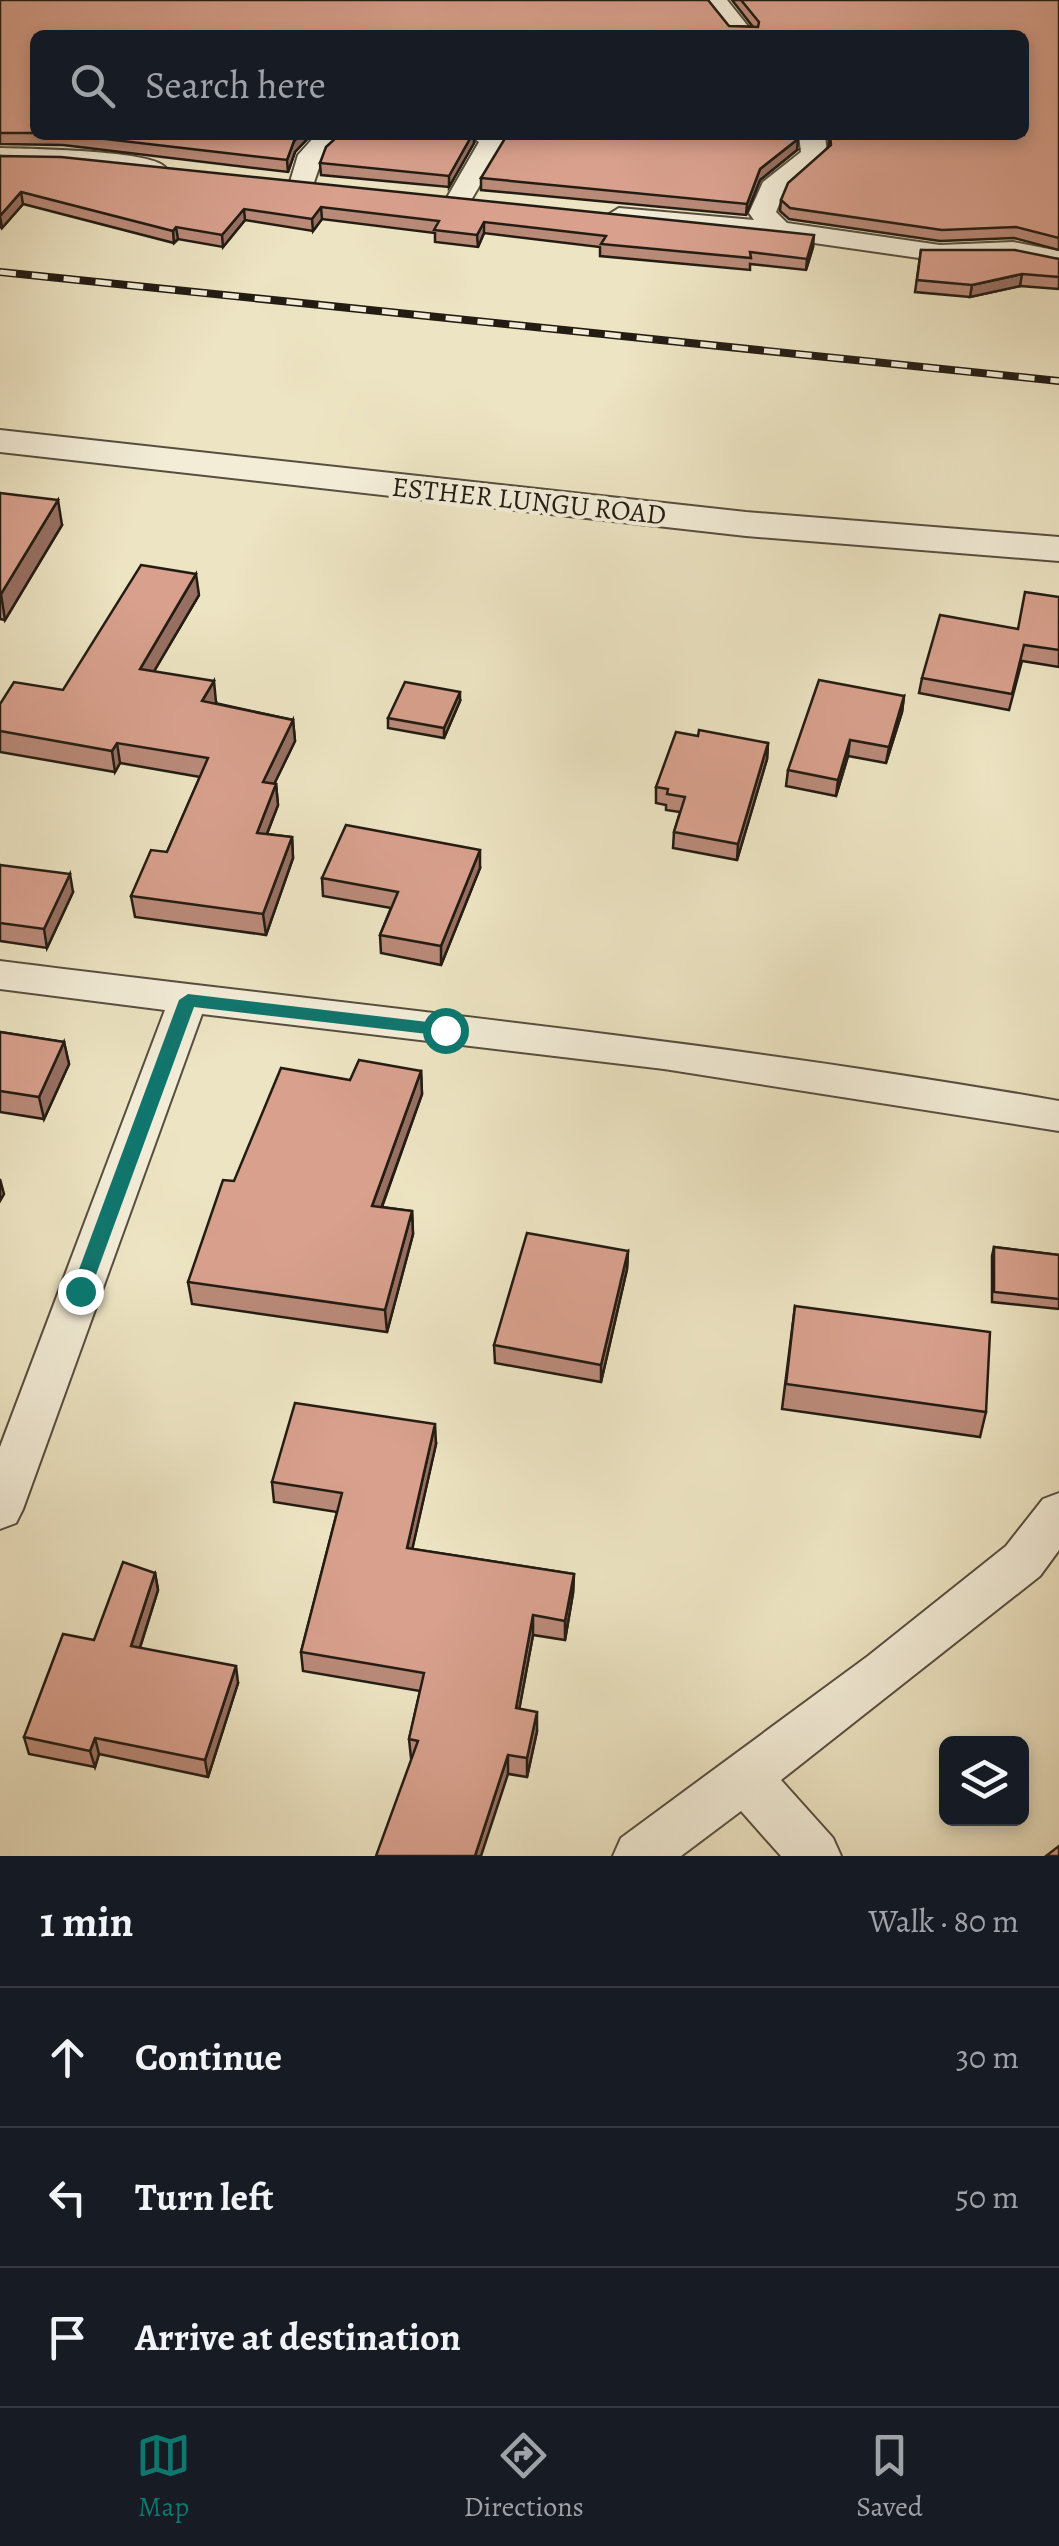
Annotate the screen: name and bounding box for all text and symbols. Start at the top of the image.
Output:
search box [30,30,1029,140]
icon: search [65,58,120,113]
text: Search here [145,59,326,111]
street label: ESTHER LUNGU ROAD [390,468,668,534]
route start [423,1008,469,1054]
route end [58,1269,104,1315]
map controls [939,1736,1029,1826]
button: layers [939,1736,1029,1826]
text: 1 min [40,1893,133,1950]
text: Walk · 80 m [869,1899,1019,1943]
icon: ahead [40,2030,95,2085]
text: Continue [135,2031,282,2083]
text: 30 m [956,2035,1019,2079]
icon: left [40,2170,95,2225]
text: Turn left [135,2171,274,2223]
text: 50 m [955,2175,1019,2219]
icon: arrive [40,2310,95,2365]
text: Arrive at destination [135,2311,461,2363]
tab: Map [136,2428,191,2526]
tab: Directions [464,2428,584,2526]
tab: Saved [856,2428,923,2526]

